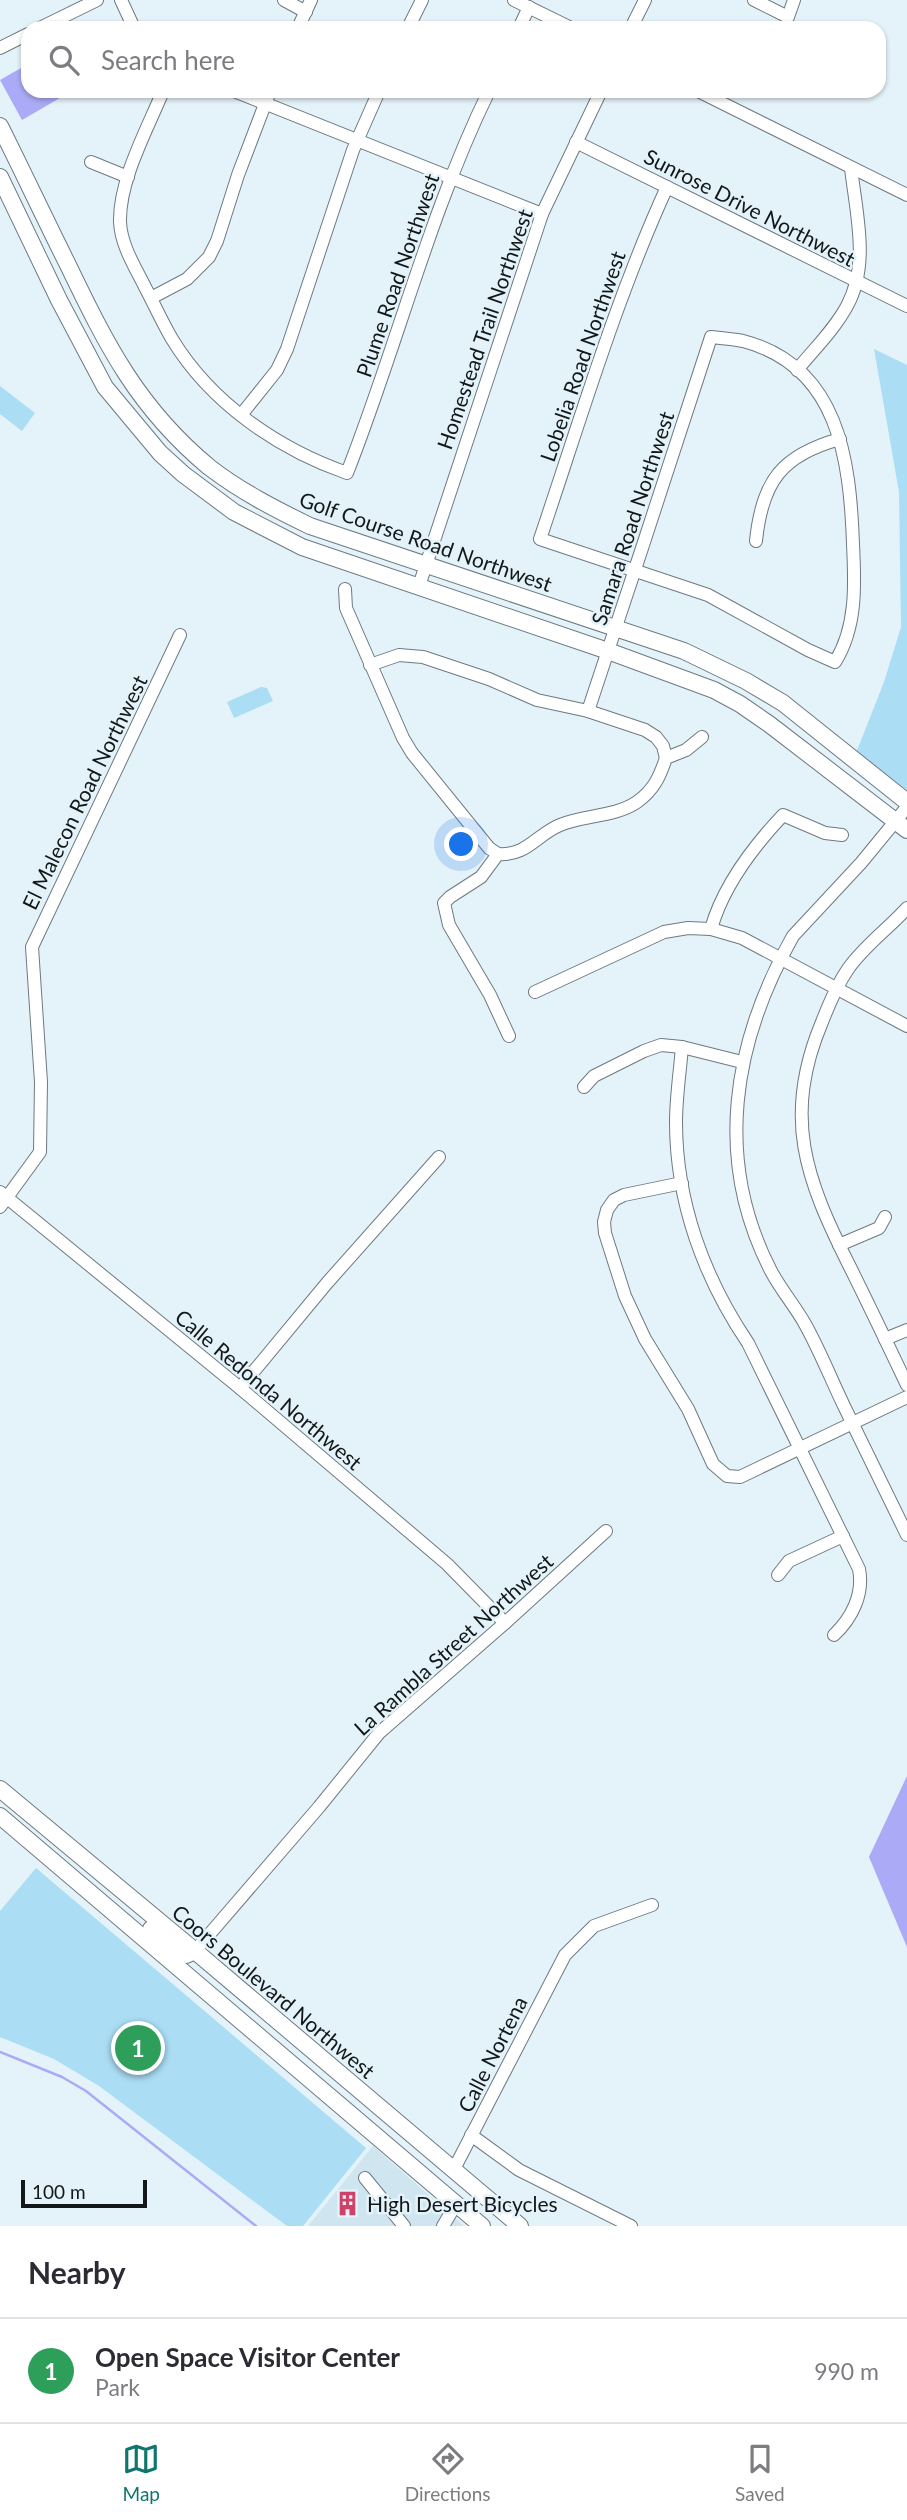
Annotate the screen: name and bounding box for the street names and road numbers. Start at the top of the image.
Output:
street label: Sunrose Drive Northwest [640,143,860,271]
street label: Plume Road Northwest [350,170,444,380]
street label: Homestead Trail Northwest [431,205,537,452]
street label: Lobelia Road Northwest [534,247,630,465]
street label: Samara Road Northwest [586,408,679,628]
street label: Golf Course Road Northwest [296,486,556,596]
street label: El Malecon Road Northwest [16,670,152,913]
street label: Calle Redonda Northwest [171,1304,368,1475]
street label: La Rambla Street Northwest [348,1548,558,1740]
street label: Coors Boulevard Northwest [168,1899,381,2083]
street label: Calle Nortena [452,1992,532,2116]

